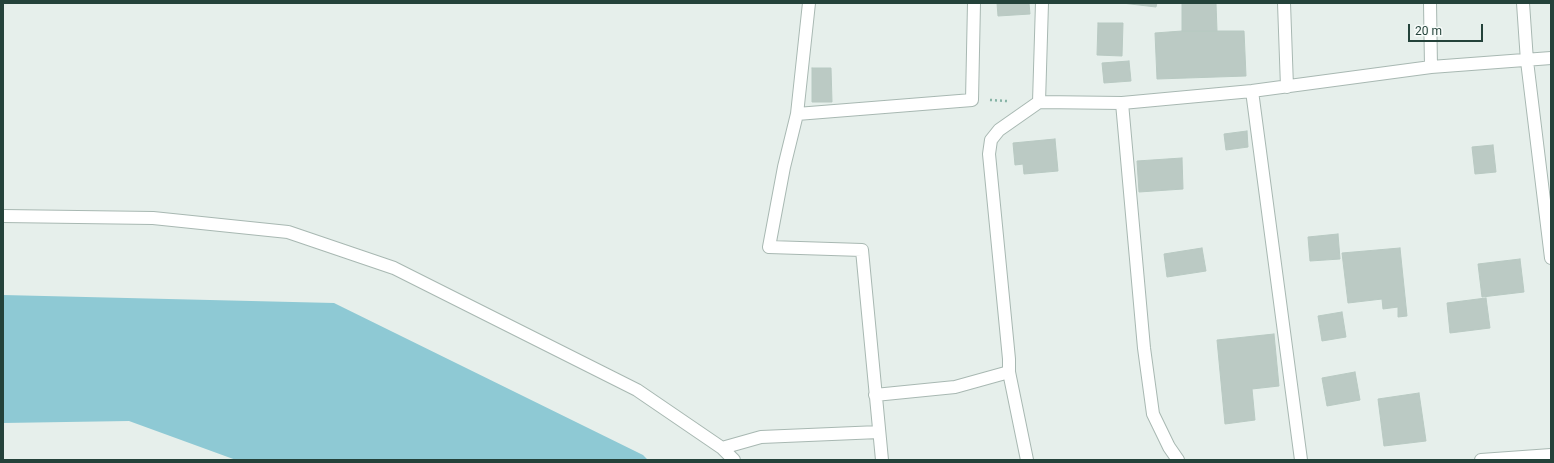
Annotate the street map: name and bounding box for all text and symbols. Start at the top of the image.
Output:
scale bar [1410,16,1485,42]
text: 20 m [1415,24,1442,38]

